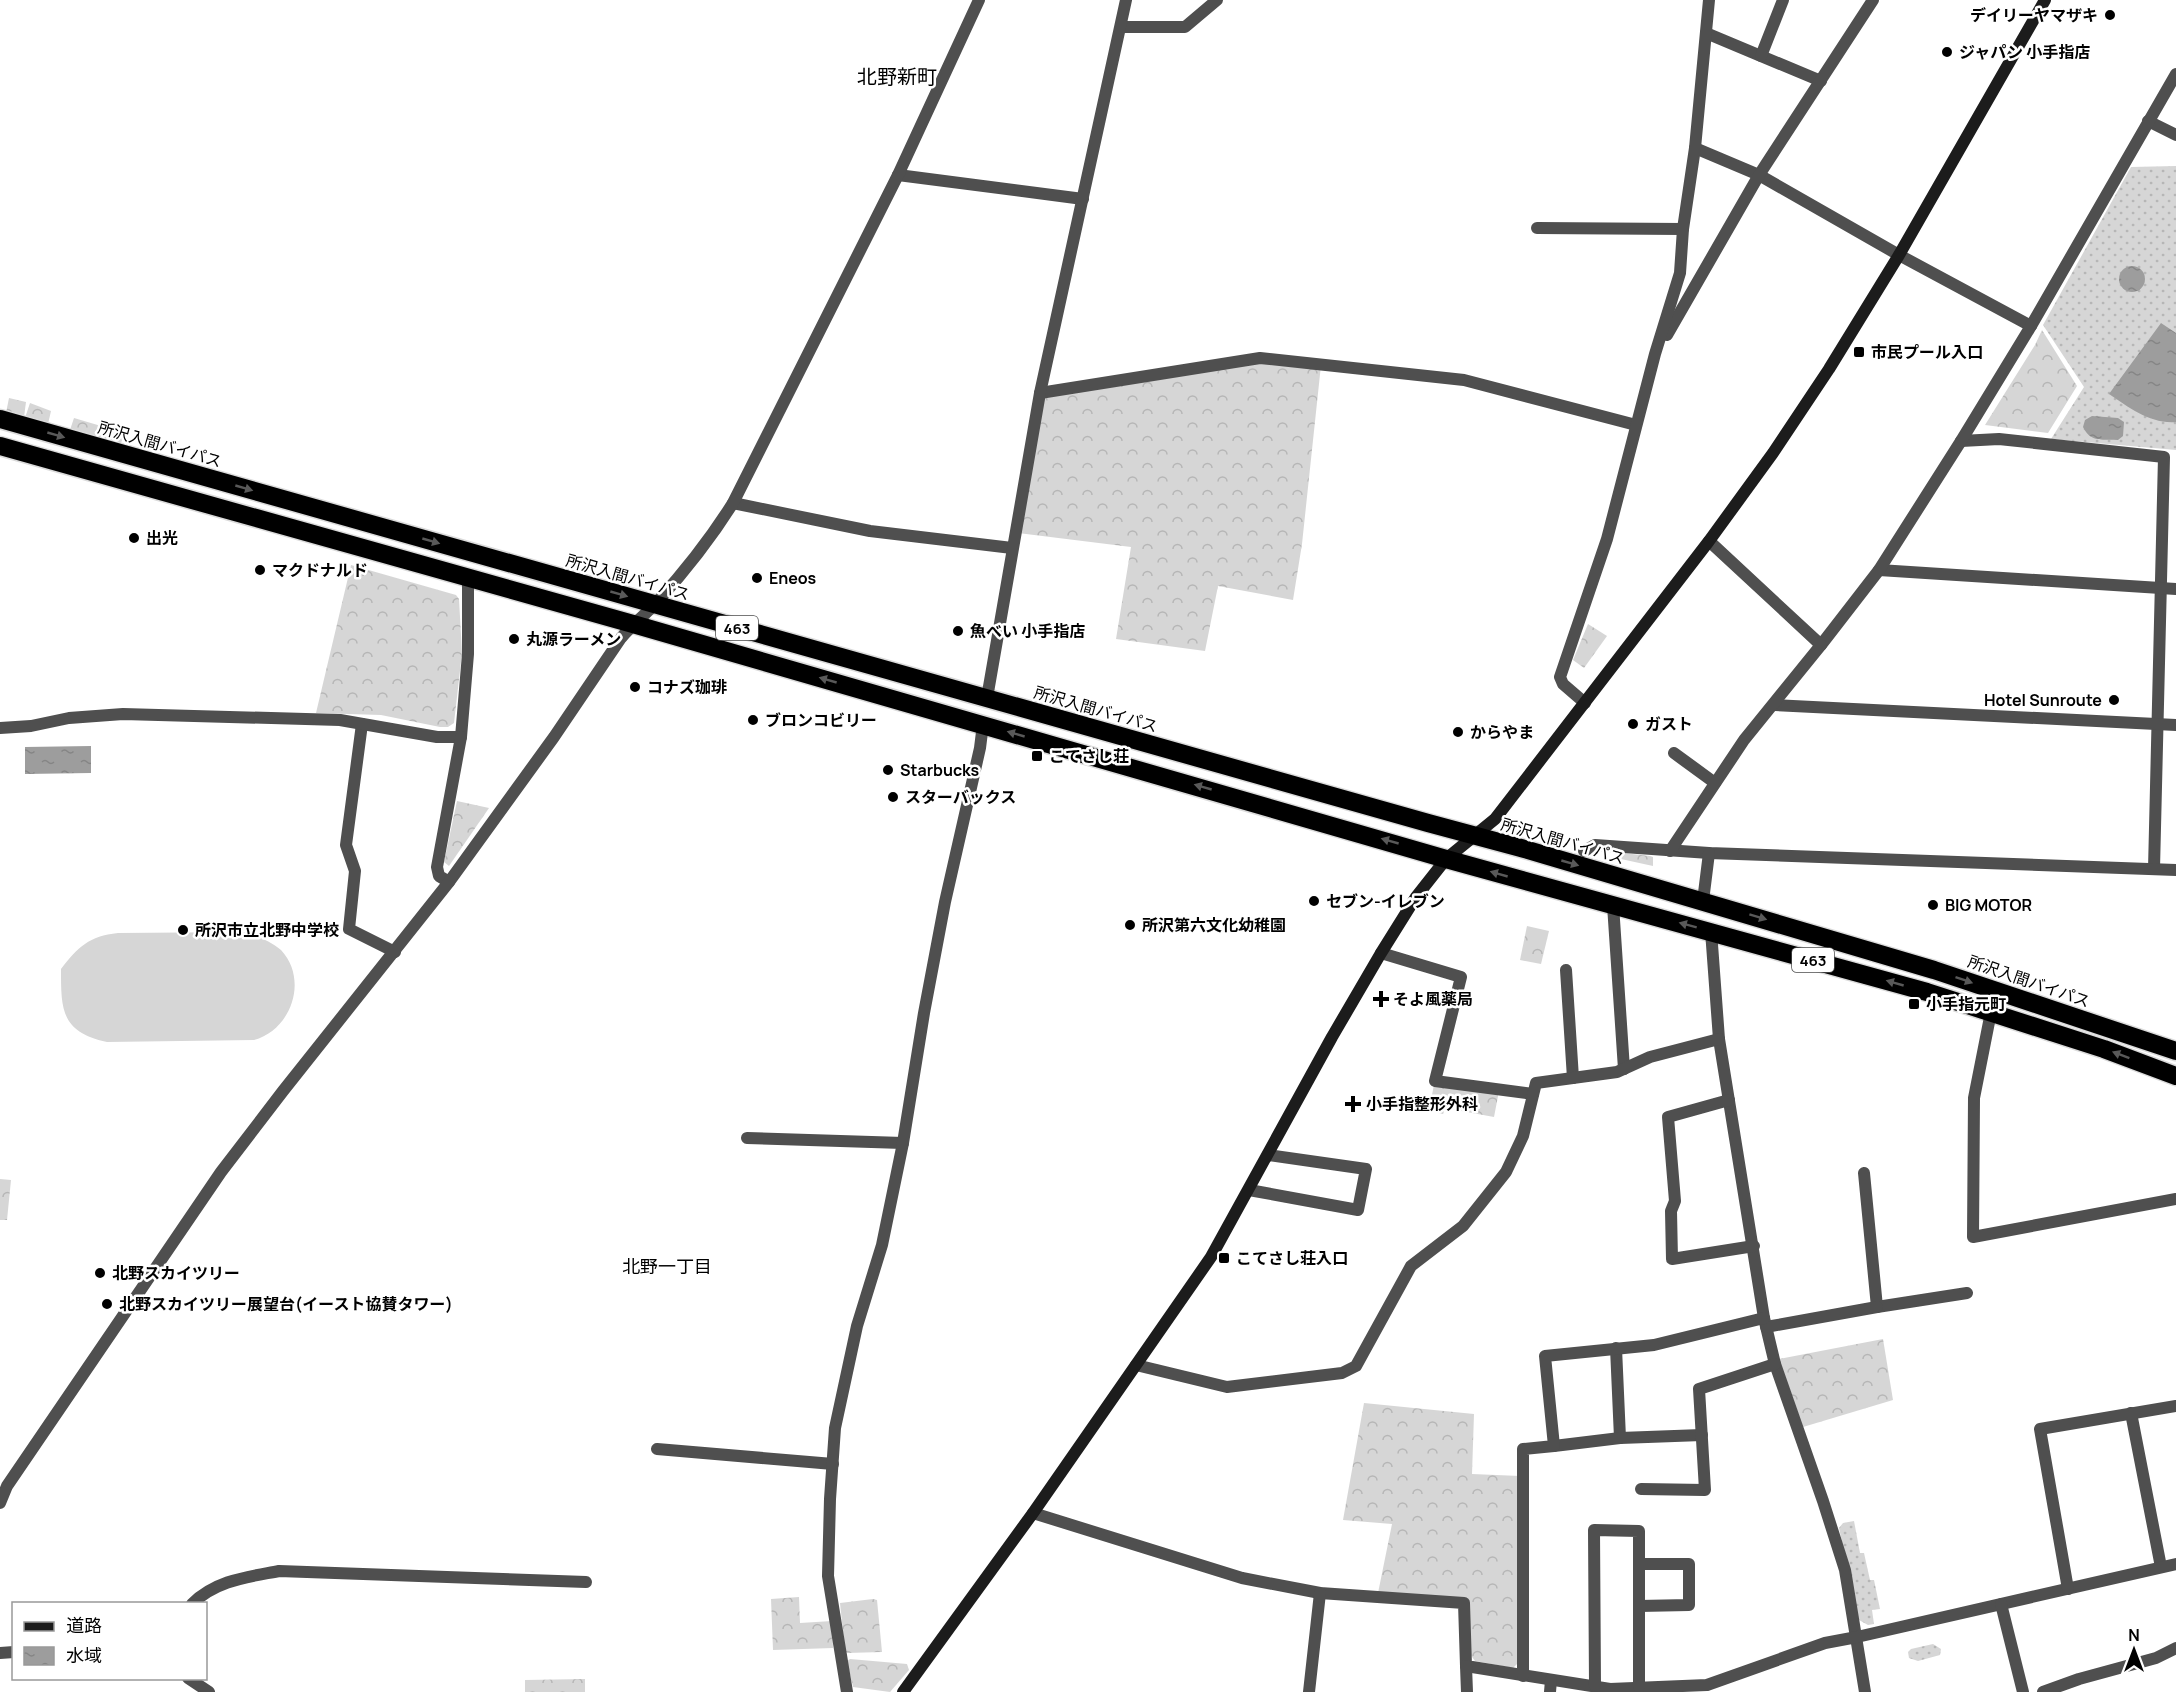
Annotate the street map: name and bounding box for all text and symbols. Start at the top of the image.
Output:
place label: デイリーヤマザキ [1970,4,2098,26]
marker: デイリーヤマザキ [2103,8,2117,22]
place label: ジャパン 小手指店 [1959,41,2090,63]
marker: ジャパン 小手指店 [1940,45,1954,59]
district label: 北野新町 [857,63,937,90]
place label: 市民プール入口 [1871,341,1983,363]
marker: 市民プール入口 [1852,345,1866,359]
street label: 所沢入間バイパス [96,416,224,472]
one-way arrow [47,431,65,440]
one-way arrow [235,484,253,493]
place label: 出光 [146,527,178,549]
marker: 出光 [127,531,141,545]
one-way arrow [423,537,441,546]
street label: 所沢入間バイパス [564,549,692,605]
place label: マクドナルド [272,559,368,581]
marker: マクドナルド [253,563,267,577]
place label: Eneos [769,567,817,589]
marker: Eneos [750,571,764,585]
one-way arrow [610,590,628,600]
road number: 463 [716,616,758,640]
place label: 魚べい 小手指店 [970,620,1085,642]
marker: 魚べい 小手指店 [951,624,965,638]
place label: 丸源ラーメン [526,628,621,650]
marker: 丸源ラーメン [507,632,521,646]
one-way arrow [819,674,837,684]
place label: コナズ珈琲 [647,676,727,698]
marker: コナズ珈琲 [628,680,642,694]
street label: 所沢入間バイパス [1032,681,1160,737]
place label: Hotel Sunroute [1984,689,2102,711]
marker: Hotel Sunroute [2107,693,2121,707]
place label: ブロンコビリー [765,709,877,731]
marker: ブロンコビリー [746,713,760,727]
place label: ガスト [1645,713,1693,735]
marker: ガスト [1626,717,1640,731]
place label: からやま [1470,721,1534,743]
marker: からやま [1451,725,1465,739]
one-way arrow [1006,729,1024,738]
place label: こてさし荘 [1049,745,1129,767]
marker: こてさし荘 [1030,749,1044,763]
place label: Starbucks [900,759,980,781]
marker: Starbucks [881,763,895,777]
one-way arrow [1194,782,1212,792]
place label: スターバックス [905,786,1016,808]
marker: スターバックス [886,790,900,804]
street label: 所沢入間バイパス [1499,813,1627,869]
one-way arrow [1381,836,1399,845]
one-way arrow [1562,859,1580,868]
one-way arrow [1490,869,1508,878]
place label: セブン-イレブン [1326,890,1445,912]
marker: セブン-イレブン [1307,894,1321,908]
place label: BIG MOTOR [1945,894,2032,916]
marker: BIG MOTOR [1926,898,1940,912]
one-way arrow [1749,913,1767,922]
place label: 所沢第六文化幼稚園 [1142,914,1286,936]
marker: 所沢第六文化幼稚園 [1123,918,1137,932]
place label: 所沢市立北野中学校 [195,919,339,941]
one-way arrow [1678,920,1696,929]
marker: 所沢市立北野中学校 [176,923,190,937]
road number: 463 [1792,948,1834,972]
street label: 所沢入間バイパス [1965,950,2093,1012]
one-way arrow [1955,976,1973,985]
one-way arrow [1886,978,1905,988]
place label: そよ風薬局 [1393,988,1473,1010]
marker: そよ風薬局 [1374,992,1388,1006]
place label: 小手指元町 [1926,993,2006,1015]
marker: 小手指元町 [1907,997,1921,1011]
one-way arrow [2112,1050,2130,1060]
place label: 小手指整形外科 [1366,1093,1478,1115]
marker: 小手指整形外科 [1344,1095,1362,1113]
place label: こてさし荘入口 [1236,1247,1348,1269]
marker: こてさし荘入口 [1217,1251,1231,1265]
district label: 北野一丁目 [622,1254,712,1278]
place label: 北野スカイツリー [112,1262,240,1284]
marker: 北野スカイツリー [93,1266,107,1280]
place label: 北野スカイツリー展望台(イースト協賛タワー) [119,1293,453,1315]
marker: 北野スカイツリー展望台(イースト協賛タワー) [100,1297,114,1311]
legend [12,1602,207,1680]
text: 道路 [66,1613,102,1637]
north arrow [2104,1620,2164,1680]
text: N [2128,1624,2140,1646]
text: 水域 [66,1643,102,1667]

